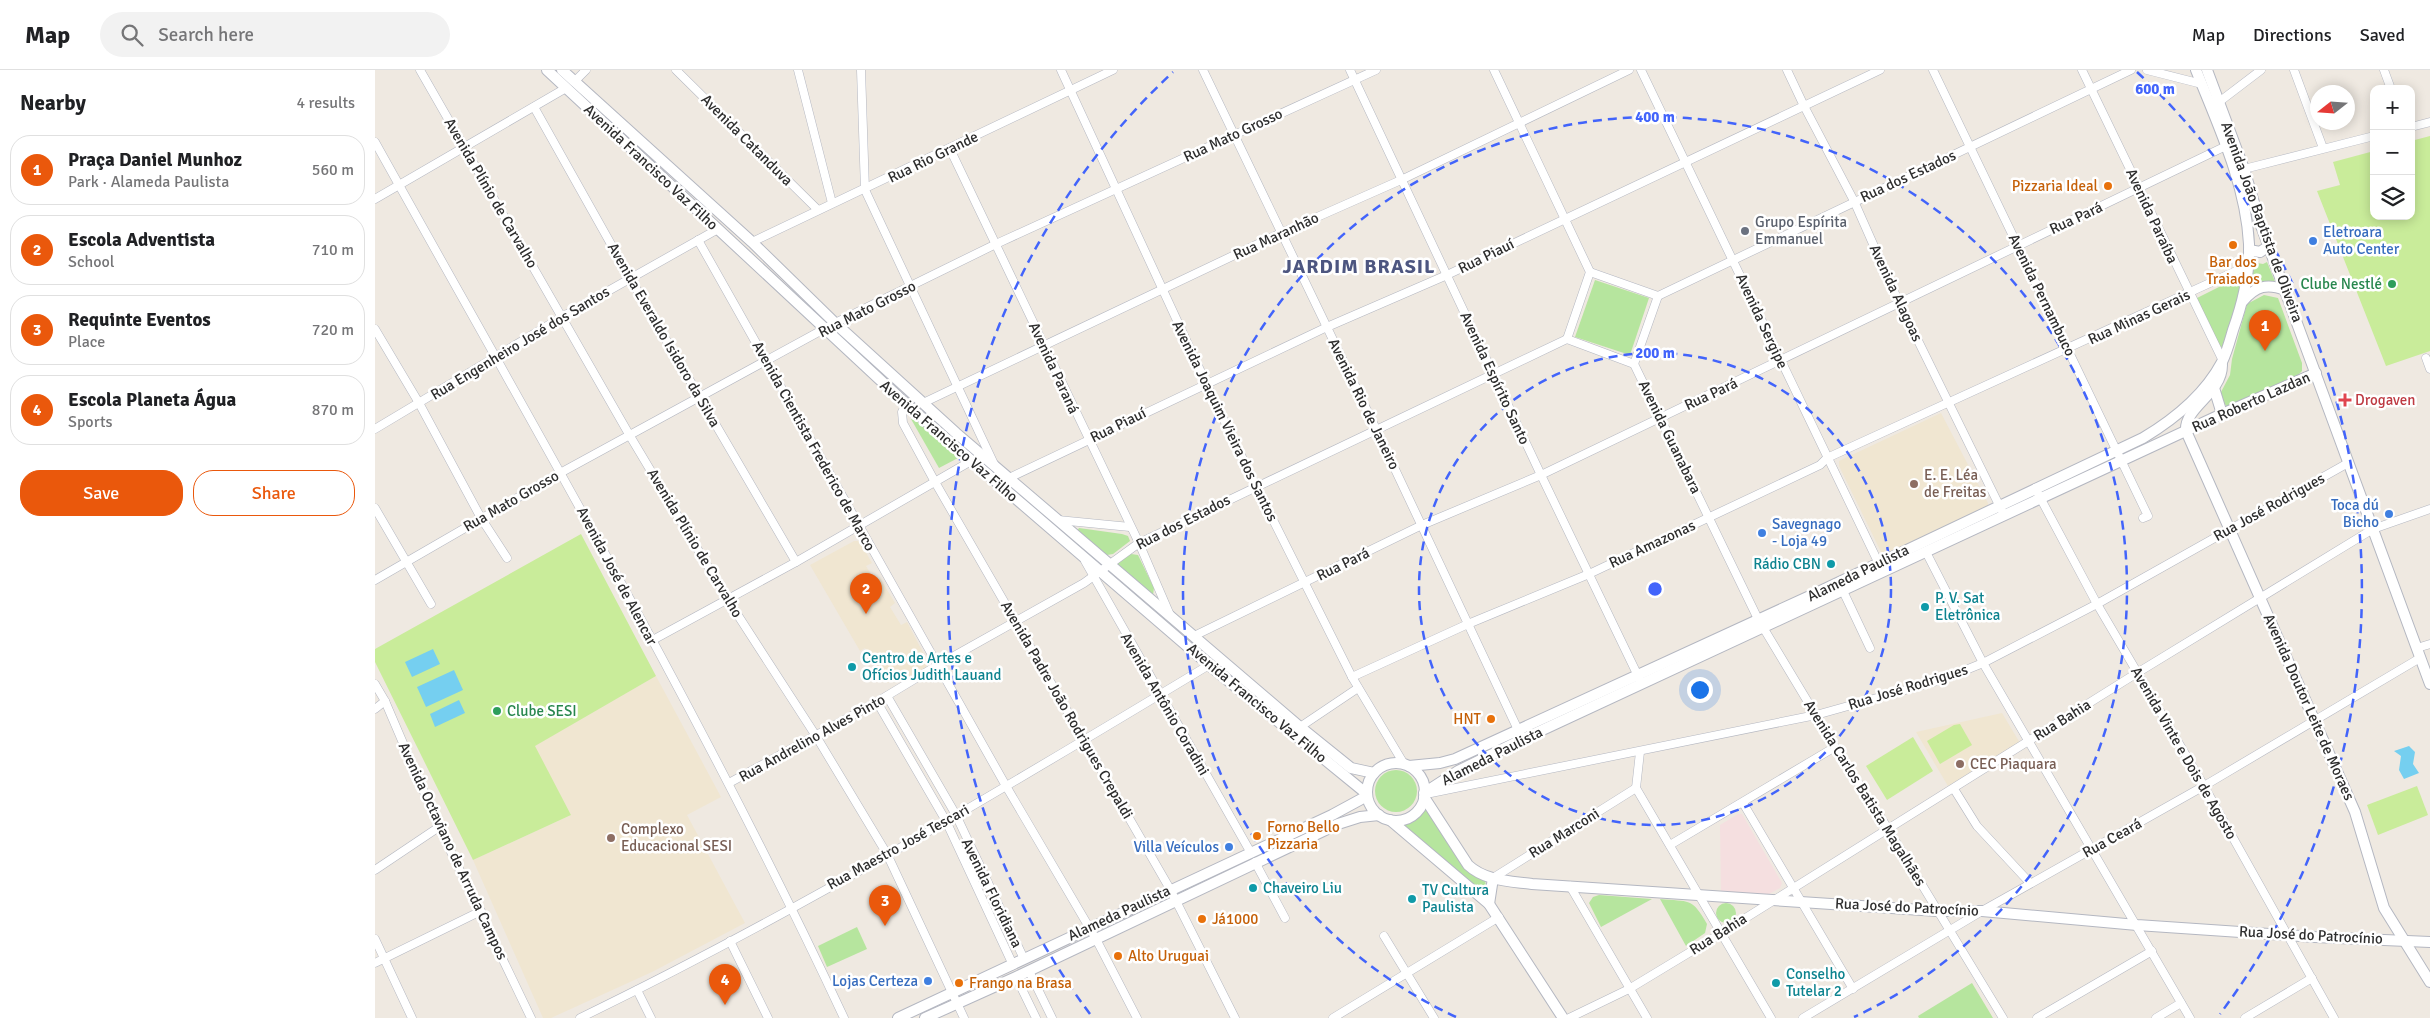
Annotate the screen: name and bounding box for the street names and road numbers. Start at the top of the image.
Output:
street label: Avenida Catanduva [697,90,797,190]
street label: Avenida Francisco Vaz Filho [580,100,722,234]
street label: Rua Mato Grosso [1181,104,1286,166]
street label: Avenida Plínio de Carvalho [441,115,542,271]
street label: Avenida João Baptista de Oliveira [2217,119,2307,325]
street label: Rua Rio Grande [885,127,981,187]
street label: Rua dos Estados [1857,146,1959,206]
street label: Avenida Paraíba [2122,166,2182,266]
street label: Rua Pará [2047,198,2105,238]
street label: Rua Maranhão [1230,208,1322,264]
street label: Avenida Pernambuco [2005,231,2080,359]
street label: Rua Piauí [1455,235,1517,277]
street label: Avenida Everaldo Isidoro da Silva [604,240,724,430]
street label: Avenida Alagoas [1866,242,1927,345]
street label: Avenida Sergipe [1732,271,1792,371]
street label: Rua Mato Grosso [815,277,919,341]
street label: Rua Engenheiro José dos Santos [427,282,613,404]
street label: Rua Minas Gerais [2085,285,2193,348]
street label: Avenida Espírito Santo [1456,309,1534,447]
street label: Avenida Joaquim Vieira dos Santos [1168,318,1282,525]
street label: Avenida Paraná [1025,319,1083,417]
street label: Avenida Rio de Janeiro [1324,335,1404,473]
street label: Avenida Cientista Frederico de Marco [749,338,879,554]
street label: Rua Roberto Lazdan [2189,368,2313,436]
street label: Rua Pará [1682,374,1740,414]
street label: Avenida Francisco Vaz Filho [876,376,1022,506]
street label: Avenida Guanabara [1635,377,1705,497]
street label: Rua Piauí [1087,404,1149,446]
street label: Avenida Plínio de Carvalho [643,465,747,621]
street label: Rua Mato Grosso [460,466,562,536]
street label: Rua José Rodrigues [2210,469,2328,545]
street label: Rua dos Estados [1133,490,1234,554]
street label: Avenida José de Alencar [573,504,661,649]
street label: Rua Amazonas [1606,516,1698,572]
street label: Alameda Paulista [1804,541,1912,605]
street label: Rua Pará [1314,544,1372,584]
street label: Avenida Padre João Rodrigues Crepaldi [997,598,1137,822]
street label: Avenida Doutor Leite de Moraes [2260,611,2359,803]
street label: Avenida Antônio Coradini [1117,629,1213,779]
street label: Avenida Francisco Vaz Filho [1184,639,1331,767]
street label: Rua José Rodrigues [1846,660,1970,714]
street label: Avenida Vinte e Dois de Agosto [2127,664,2241,843]
street label: Rua Andrelino Alves Pinto [736,690,888,786]
street label: Rua Bahia [2030,695,2094,745]
street label: Avenida Carlos Batista Magalhães [1800,697,1930,890]
street label: Alameda Paulista [1438,723,1546,789]
street label: Avenida Octaviano de Arruda Campos [395,739,512,963]
street label: Rua Maestro José Tescari [824,800,972,894]
street label: Rua Marconi [1525,804,1603,862]
street label: Rua Ceará [2079,814,2145,862]
street label: Avenida Floridiana [958,835,1026,951]
street label: Alameda Paulista [1065,881,1173,945]
street label: Rua José do Patrocínio [1835,894,1980,920]
street label: Rua Bahia [1686,909,1750,959]
street label: Rua José do Patrocínio [2239,922,2384,948]

